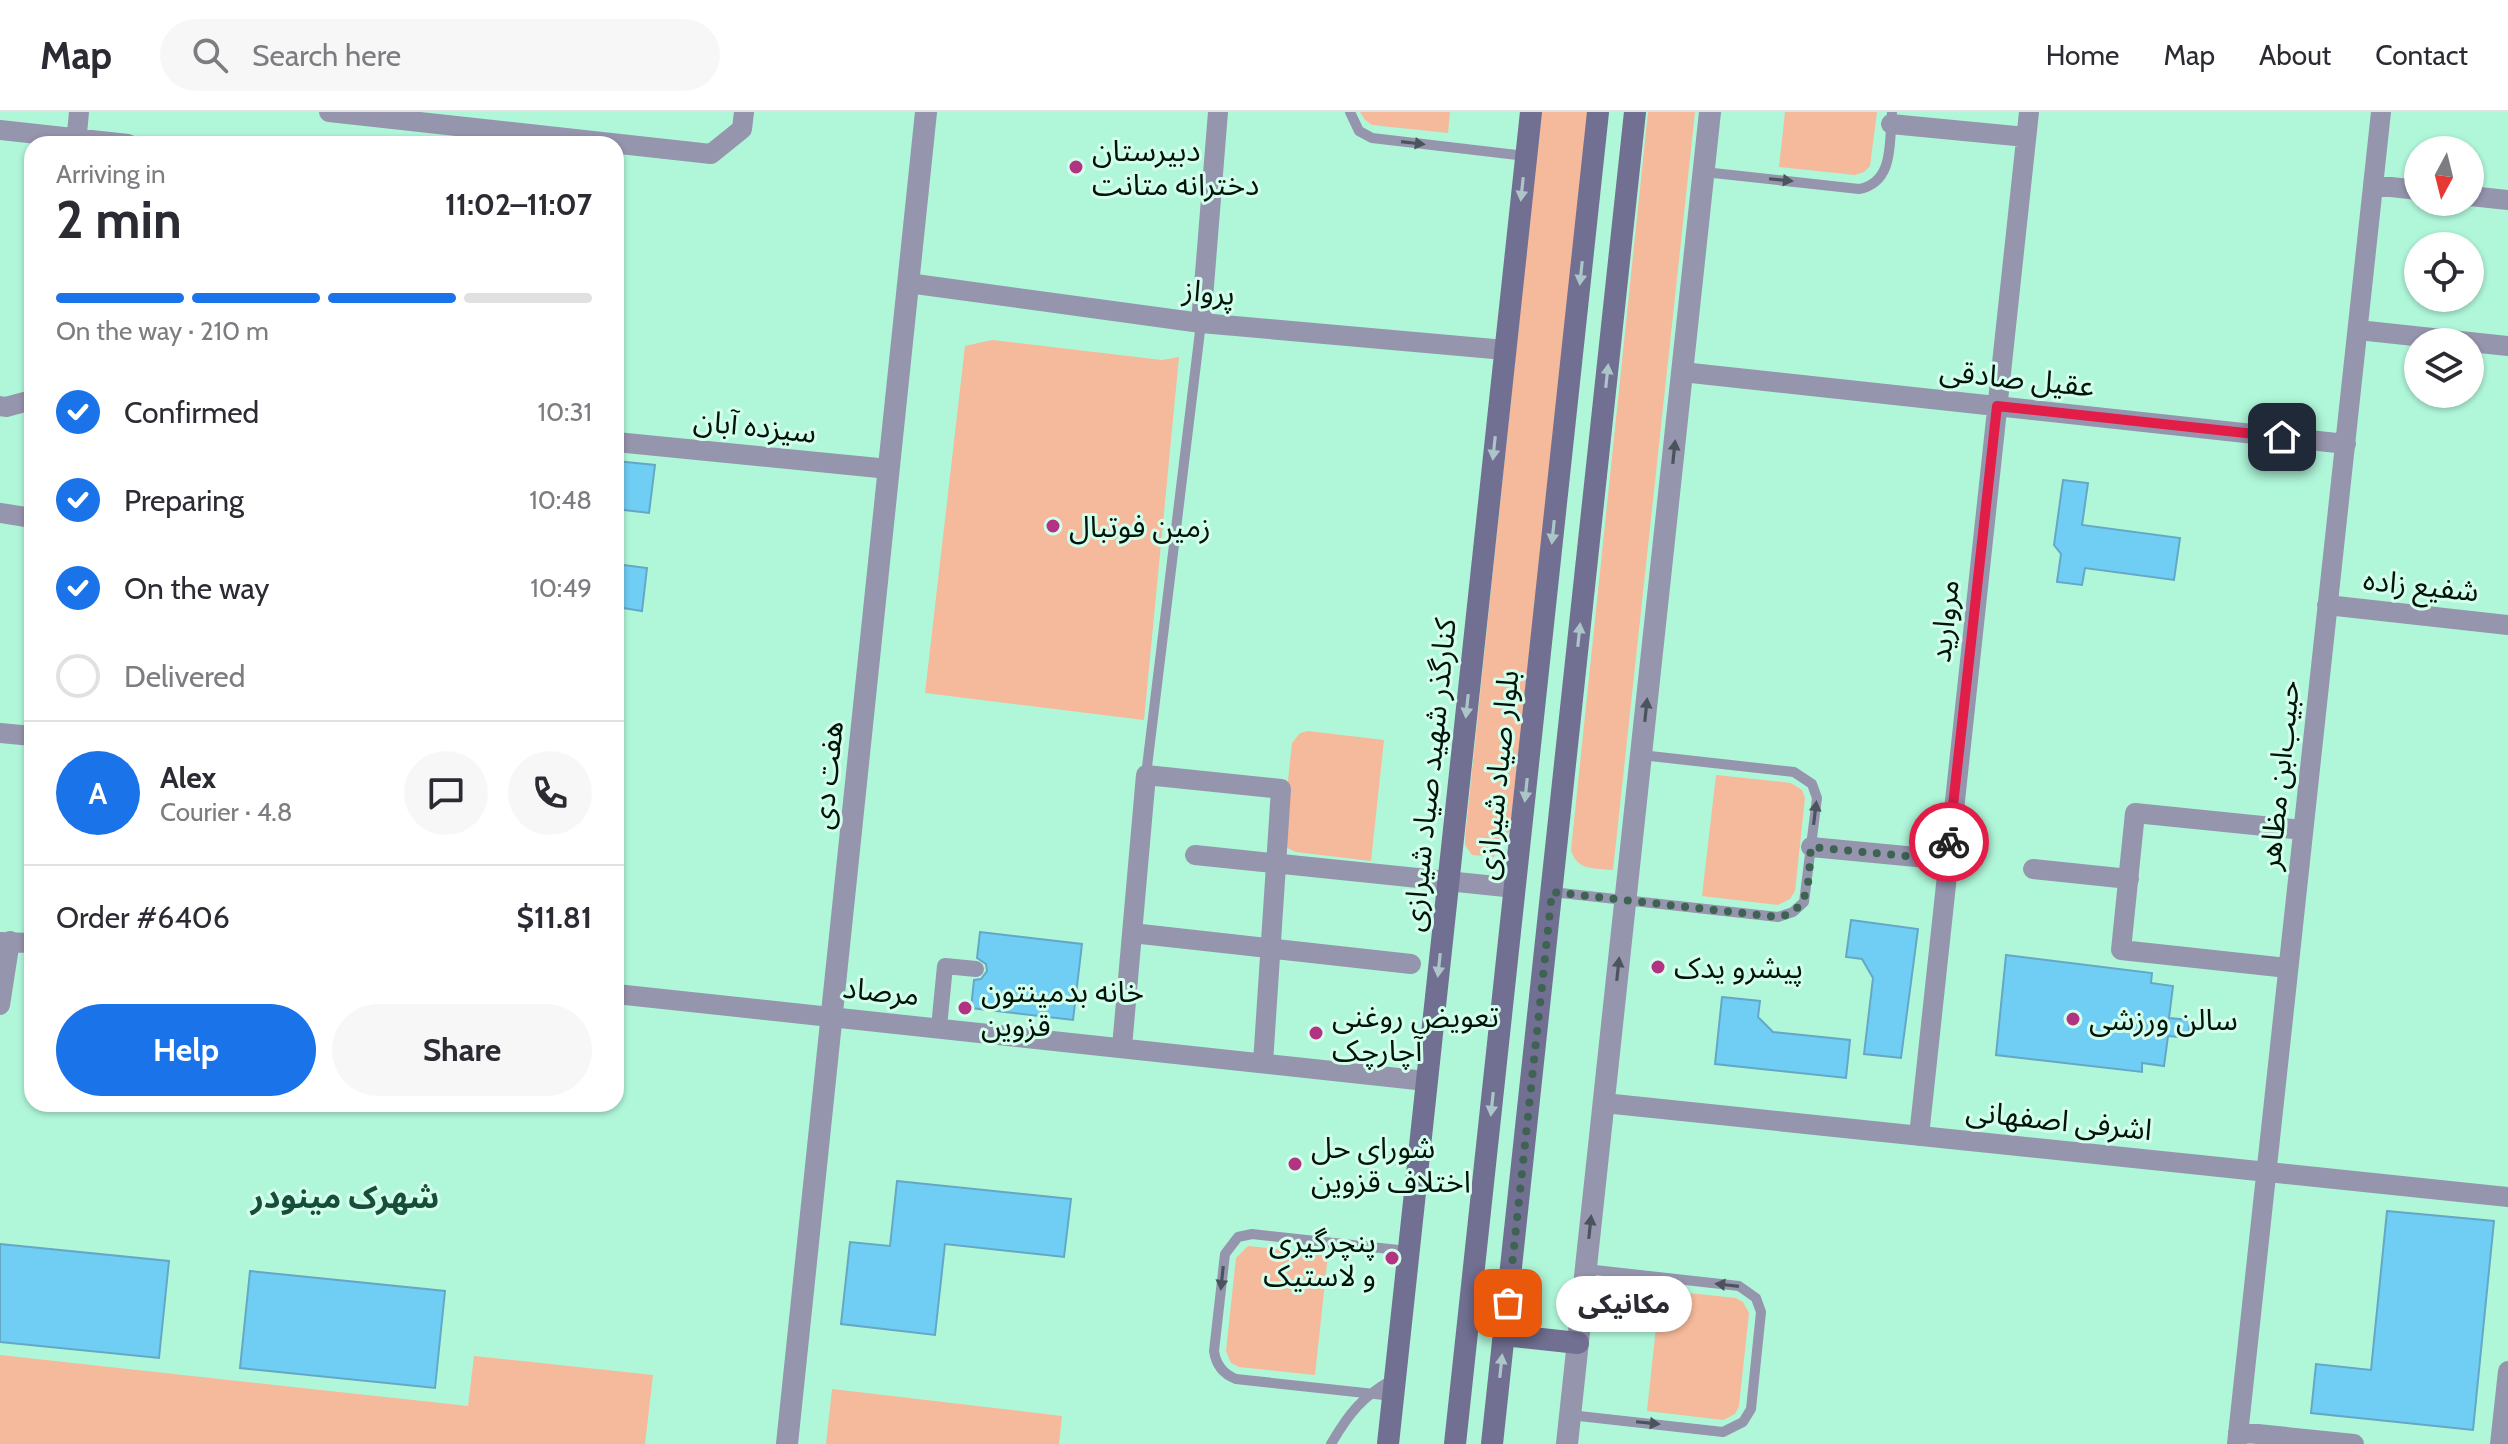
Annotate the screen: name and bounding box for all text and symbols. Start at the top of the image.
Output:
search box [160,19,720,91]
text: Map [40,32,112,79]
icon: search [188,33,232,77]
text: Search here [252,37,401,74]
text: Home [2046,38,2119,72]
text: Map [2163,38,2215,72]
text: About [2259,38,2331,72]
text: Contact [2375,38,2468,72]
place label: دبیرستان دخترانه متانت [1092,132,1259,203]
north arrow [2404,136,2484,216]
map controls [2404,136,2484,408]
one-way arrow [1401,137,1426,150]
text: Arriving in [56,158,166,190]
marker: دبیرستان دخترانه متانت [1067,158,1085,176]
one-way arrow [1769,174,1794,187]
one-way arrow [1516,177,1529,202]
text: 11:02–11:07 [445,186,592,223]
text: 2 min [56,188,182,251]
button: locate [2404,232,2484,312]
one-way arrow [1575,261,1588,286]
street label: پرواز [1180,271,1237,314]
text: On the way · 210 m [56,315,269,347]
button: layers [2404,328,2484,408]
street label: عقیل صادقی [1938,351,2096,405]
one-way arrow [1601,363,1614,388]
icon: check [56,390,100,434]
text: Confirmed [124,394,259,431]
text: 10:31 [537,396,592,428]
street label: سیزده آبان [692,401,818,451]
pin [2248,403,2316,471]
icon: home [2260,415,2304,459]
one-way arrow [1488,436,1501,461]
one-way arrow [1667,439,1680,464]
icon: check [56,478,100,522]
text: Preparing [124,482,244,519]
text: 10:48 [529,484,592,516]
place label: زمین فوتبال [1069,508,1211,545]
marker: زمین فوتبال [1044,517,1062,535]
one-way arrow [1547,520,1560,545]
street label: شفیع زاده [2361,561,2481,613]
icon: check [56,566,100,610]
text: On the way [124,570,269,607]
text: 10:49 [530,572,592,604]
street label: مروارید [1921,578,1967,664]
street label: کنارگذر شهید صیاد شیرازی [1394,616,1464,933]
one-way arrow [1573,622,1586,647]
text: Delivered [124,658,245,695]
street label: بلوار صیاد شیرازی [1468,668,1526,882]
street label: حبیب‌ابن مظاهر [2251,678,2307,873]
one-way arrow [1460,694,1473,719]
one-way arrow [1639,697,1652,722]
street label: هفت دی [803,719,851,831]
button: chat [404,751,488,835]
button: phone [508,751,592,835]
text: Alex [160,759,216,796]
text: A [89,775,107,812]
one-way arrow [1519,778,1532,803]
text: Courier · 4.8 [160,796,293,828]
one-way arrow [1809,800,1822,825]
courier [1909,802,1989,882]
icon: bike [1927,820,1971,864]
text: Order #6406 [56,899,230,936]
text: $11.81 [517,899,592,936]
place label: پیشرو یدک [1674,949,1803,987]
one-way arrow [1432,953,1445,978]
one-way arrow [1612,956,1625,981]
marker: پیشرو یدک [1649,958,1667,976]
street label: مرصاد [841,969,921,1013]
place label: خانه بدمینتون قزوین [981,973,1144,1044]
place label: تعویض روغنی آچارچک [1332,998,1499,1070]
marker: خانه بدمینتون قزوین [956,999,974,1017]
place label: سالن ورزشی [2089,1001,2238,1038]
button: Help [56,1004,316,1096]
button: Share [332,1004,592,1096]
marker: سالن ورزشی [2064,1010,2082,1028]
marker: تعویض روغنی آچارچک [1307,1024,1325,1042]
one-way arrow [1485,1092,1498,1117]
street label: اشرفی اصفهانی [1964,1092,2154,1148]
place label: شورای حل اختلاف قزوین [1311,1129,1471,1200]
marker: شورای حل اختلاف قزوین [1286,1155,1304,1173]
district label: شهرک مینودر [249,1177,439,1216]
one-way arrow [1584,1214,1597,1239]
place label: پنچرگیری و لاستیک [1263,1223,1376,1294]
marker: پنچرگیری و لاستیک [1383,1249,1401,1267]
one-way arrow [1215,1266,1228,1291]
pin [1474,1269,1542,1337]
callout: مکانیکی [1556,1275,1692,1331]
one-way arrow [1714,1279,1739,1292]
icon: bag [1486,1281,1530,1325]
text: مکانیکی [1578,1288,1670,1320]
one-way arrow [1494,1354,1507,1379]
one-way arrow [1636,1417,1661,1430]

